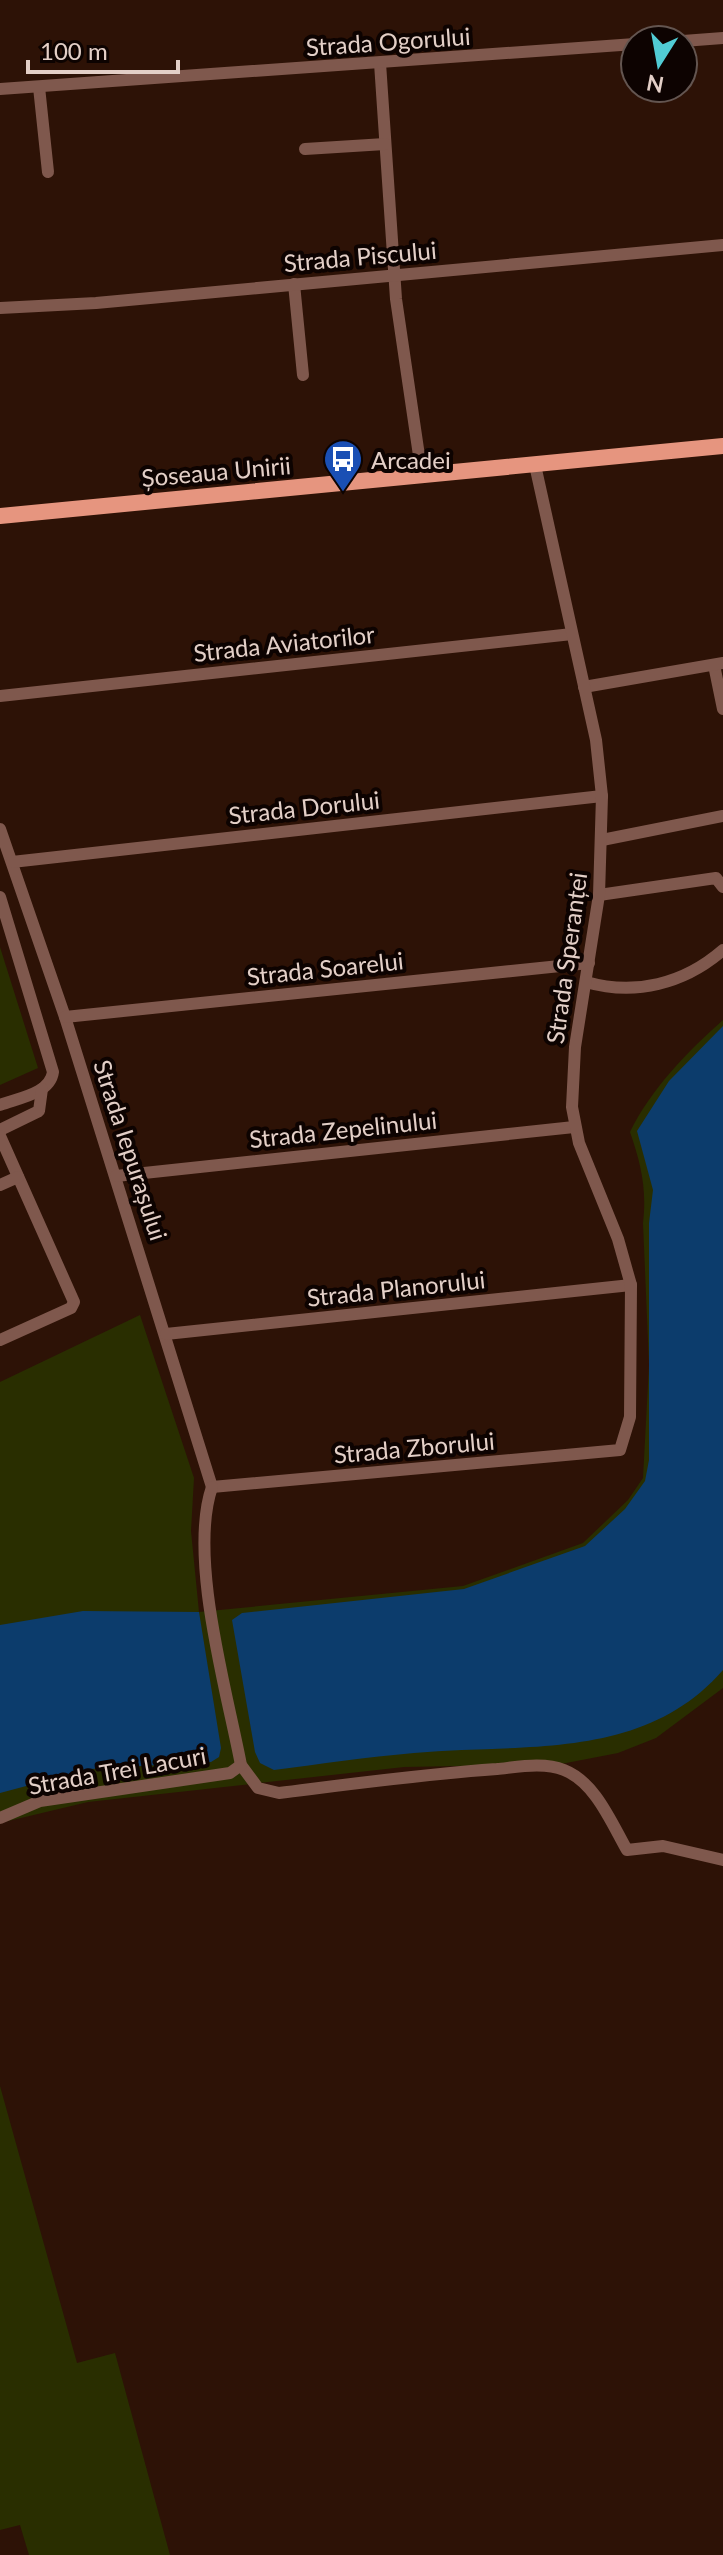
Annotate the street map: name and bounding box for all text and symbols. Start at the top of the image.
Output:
street label: Strada Ogorului [305,21,471,61]
scale bar [28,24,178,74]
north arrow [619,24,699,104]
text: 100 m [40,36,108,65]
text: N [644,69,666,99]
street label: Strada Piscului [282,235,438,277]
bus stop icon: Arcadei [322,438,364,493]
place label: Arcadei [371,445,451,474]
street label: Șoseaua Unirii [140,450,292,492]
street label: Strada Aviatorilor [192,619,376,667]
street label: Strada Dorului [227,785,381,829]
street label: Strada Speranței [540,871,592,1045]
street label: Strada Soarelui [245,945,405,991]
street label: Strada Iepurașului [88,1056,174,1244]
street label: Strada Zepelinului [248,1105,438,1153]
street label: Strada Planorului [306,1264,486,1312]
street label: Strada Zborului [332,1426,496,1468]
street label: Strada Trei Lacuri [26,1740,208,1800]

